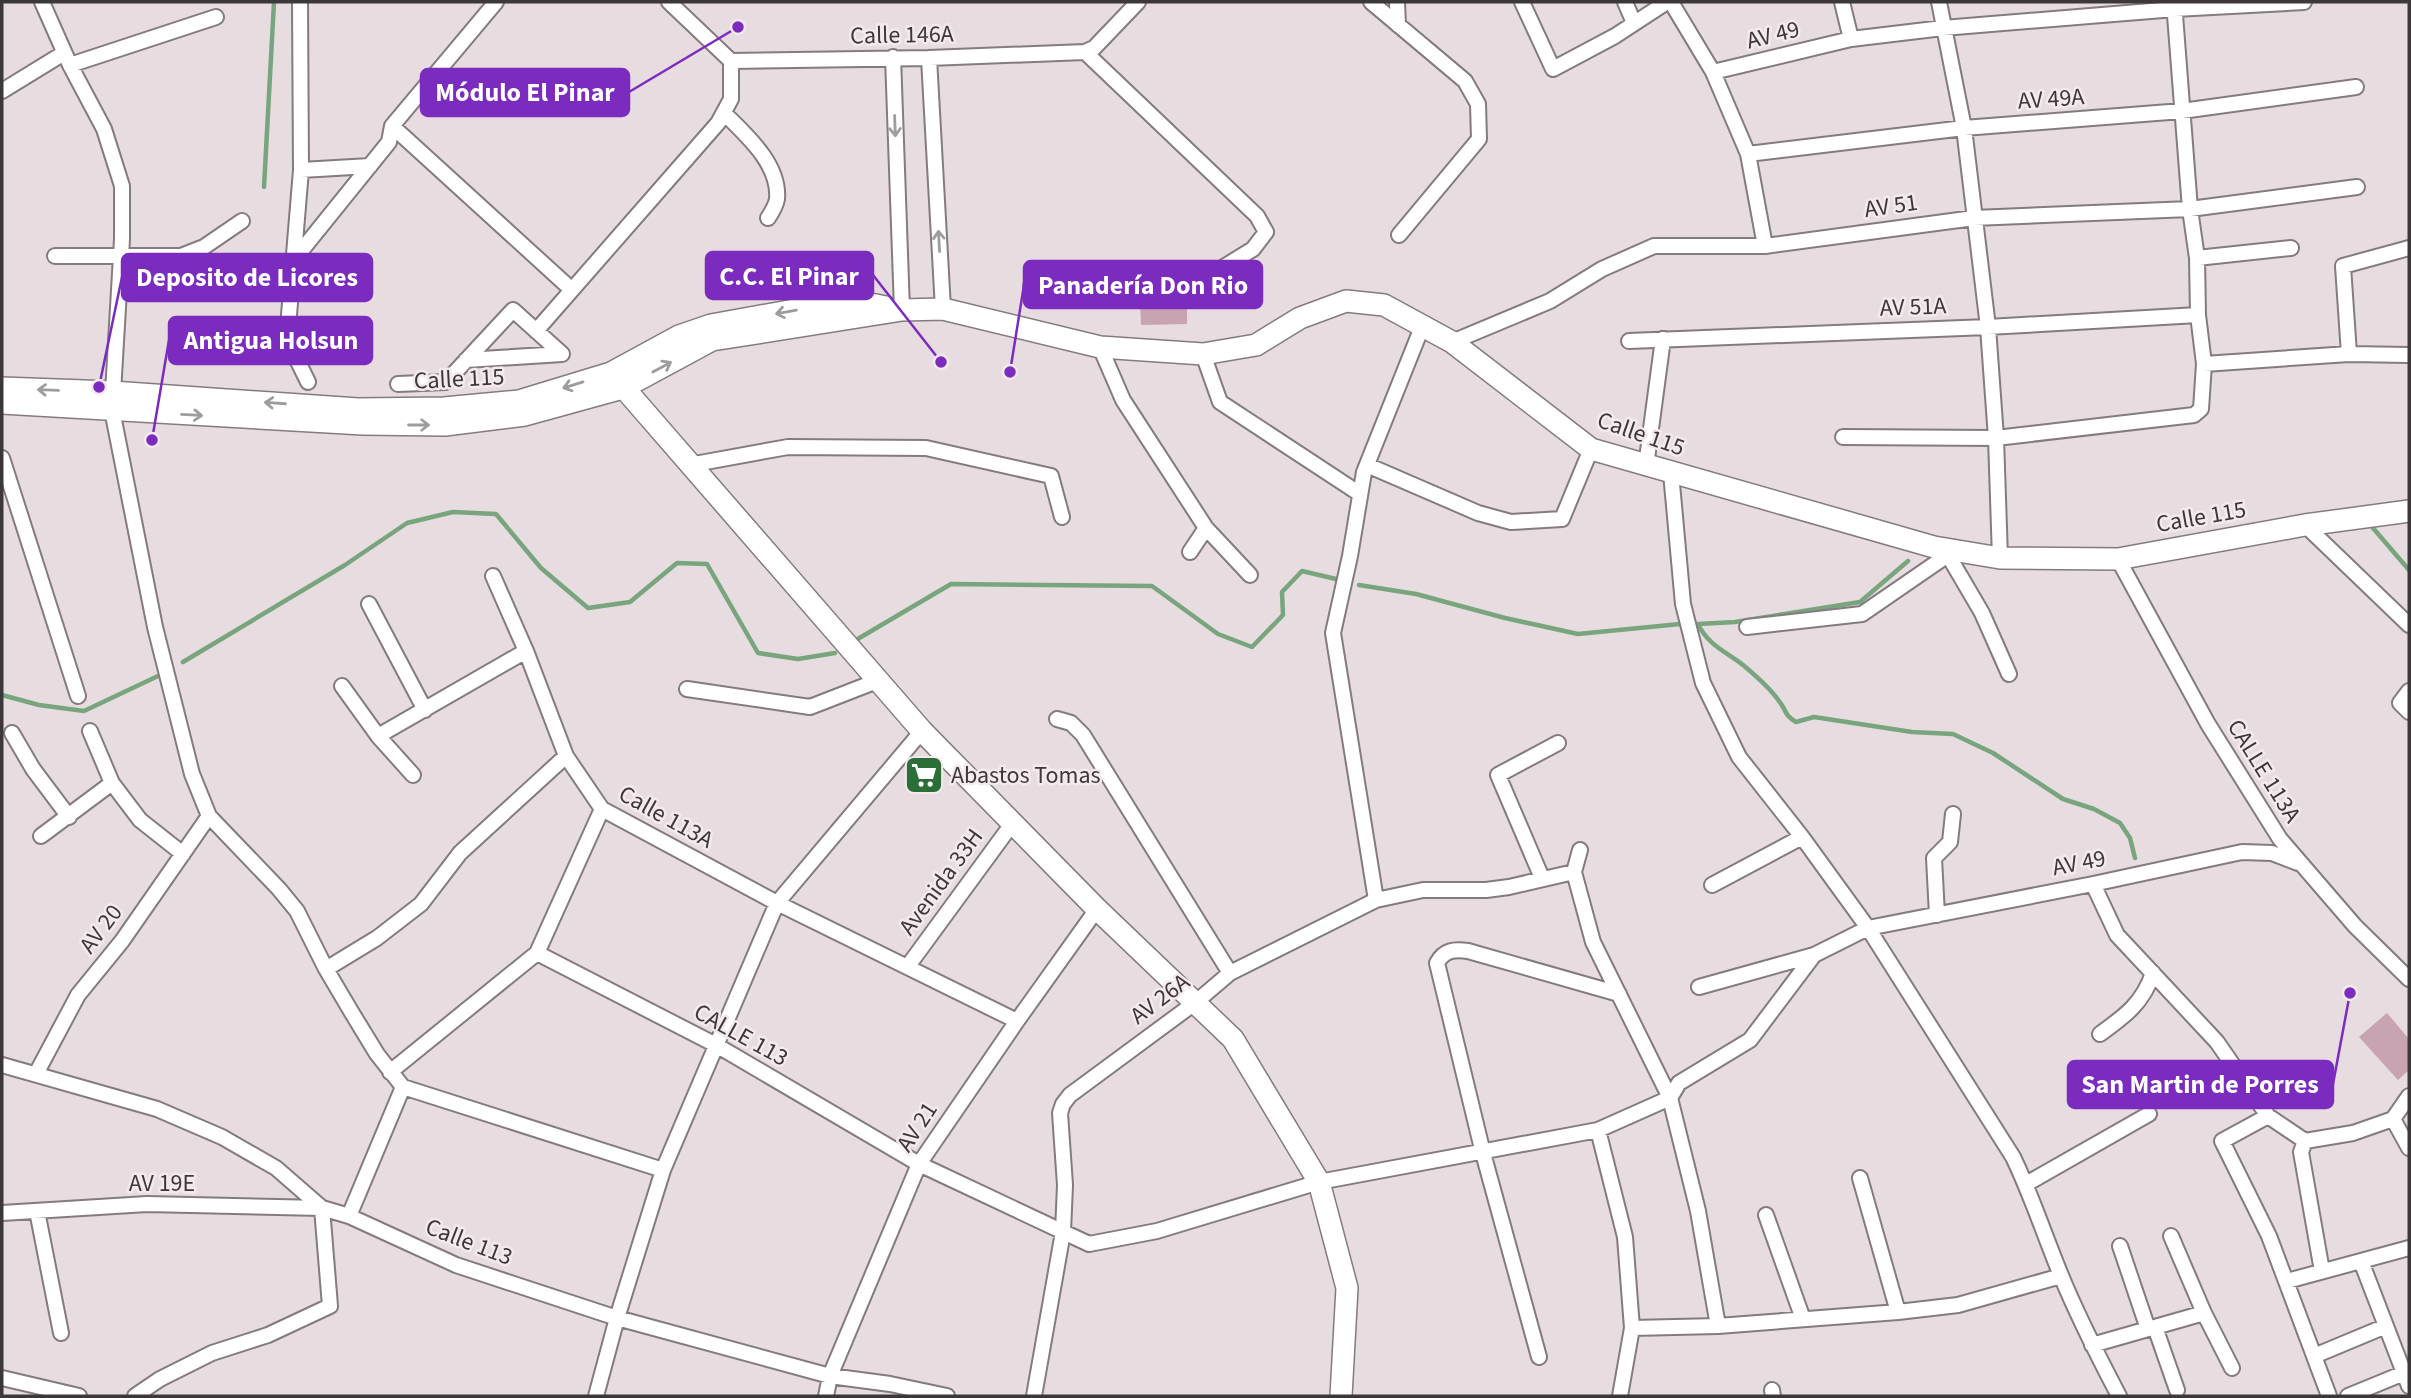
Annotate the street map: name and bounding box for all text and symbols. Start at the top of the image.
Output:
street label: AV 49 [1743,12,1803,58]
street label: Calle 146A [850,17,954,53]
callout: Módulo El Pinar [421,69,629,116]
text: Módulo El Pinar [435,74,615,111]
street label: AV 49A [2016,79,2086,119]
one-way arrow [889,114,902,137]
street label: AV 51 [1862,185,1920,227]
one-way arrow [933,229,946,252]
callout: C.C. El Pinar [706,252,873,299]
callout: Deposito de Licores [122,254,372,301]
text: C.C. El Pinar [719,258,859,295]
text: Deposito de Licores [136,259,358,296]
callout: Panadería Don Rio [1024,261,1262,308]
text: Panadería Don Rio [1038,267,1248,304]
street label: AV 51A [1879,288,1947,326]
one-way arrow [775,306,798,319]
callout: Antigua Holsun [169,317,372,364]
text: Antigua Holsun [182,322,359,359]
street label: Calle 115 [413,359,505,399]
one-way arrow [651,360,672,373]
one-way arrow [562,379,584,392]
one-way arrow [37,383,60,396]
one-way arrow [264,396,287,409]
street label: Calle 115 [1593,403,1689,465]
one-way arrow [180,408,203,421]
one-way arrow [408,418,431,432]
street label: Calle 115 [2153,492,2249,542]
street label: CALLE 113A [2218,712,2310,830]
supermarket icon: Abastos Tomas [903,754,945,796]
place label: Abastos Tomas [951,758,1101,793]
street label: Calle 113A [612,777,720,857]
street label: Avenida 33H [890,821,992,943]
street label: AV 49 [2049,841,2109,885]
street label: AV 20 [71,897,131,961]
street label: AV 26A [1123,965,1197,1033]
street label: CALLE 113 [687,995,795,1075]
callout: San Martin de Porres [2068,1061,2333,1108]
text: San Martin de Porres [2081,1066,2319,1103]
street label: AV 21 [888,1095,946,1159]
street label: AV 19E [129,1166,195,1201]
street label: Calle 113 [420,1209,518,1275]

